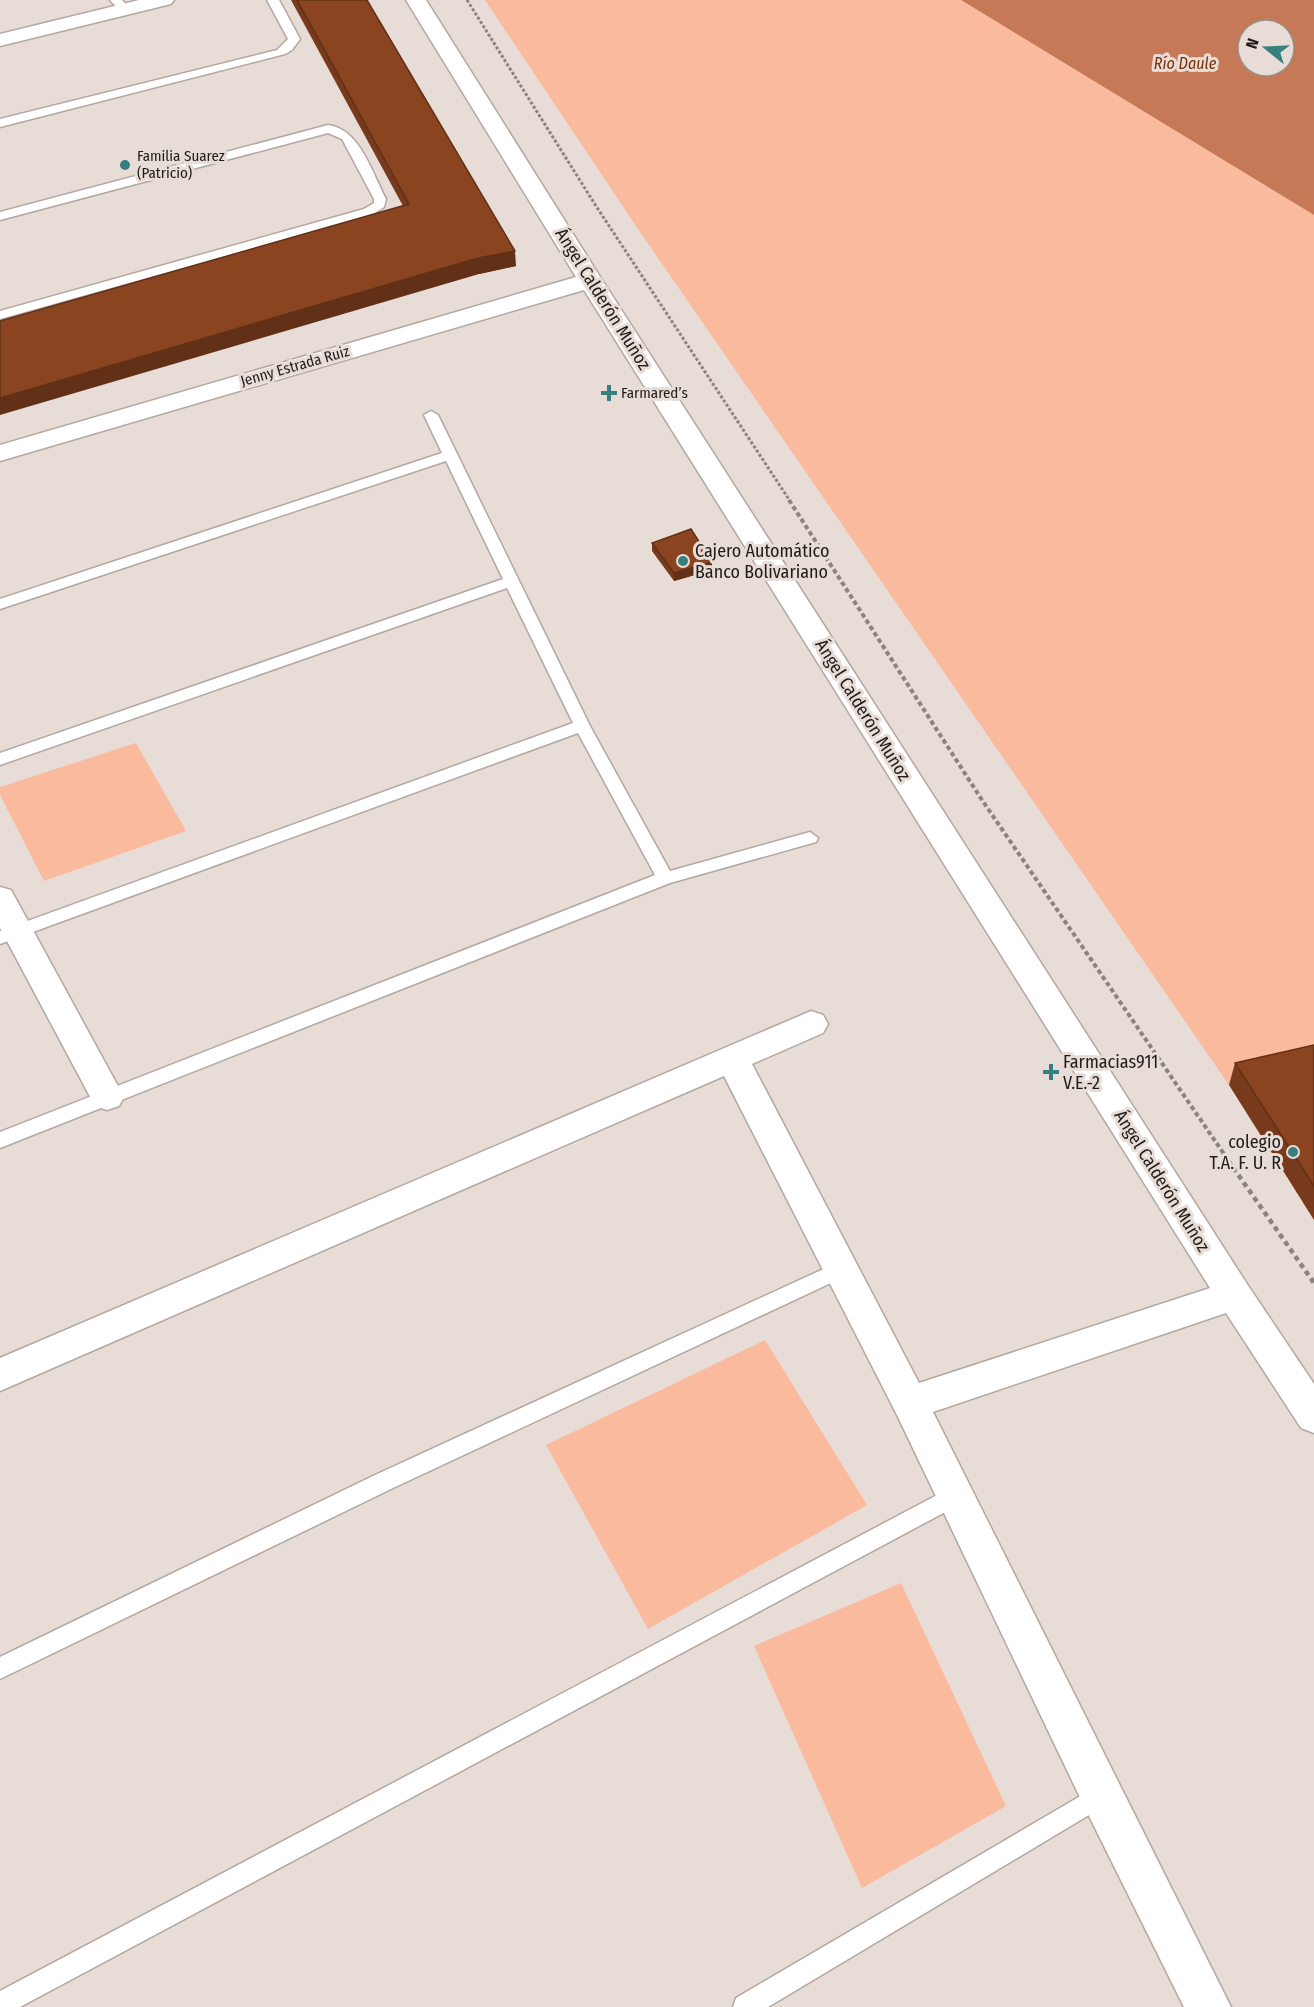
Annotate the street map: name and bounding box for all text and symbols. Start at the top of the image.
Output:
north arrow [1236,18,1296,78]
text: N [1242,36,1263,51]
water label: Río Daule [1154,54,1217,73]
place label: Familia Suarez (Patricio) [137,147,225,182]
marker: Familia Suarez (Patricio) [118,158,132,172]
street label: Ángel Calderón Muñoz [551,224,656,374]
street label: Jenny Estrada Ruiz [238,342,352,390]
place label: Farmared’s [621,384,688,402]
marker: Farmared’s [602,386,616,400]
place label: Cajero Automático Banco Bolivariano [695,540,829,583]
marker: Cajero Automático Banco Bolivariano [676,554,690,568]
street label: Ángel Calderón Muñoz [811,635,916,785]
place label: Farmacias911 V.E.-2 [1063,1051,1158,1094]
marker: Farmacias911 V.E.-2 [1044,1065,1058,1079]
street label: Ángel Calderón Muñoz [1110,1106,1215,1256]
place label: colegio T.A. F. U. R [1210,1131,1281,1174]
marker: colegio T.A. F. U. R [1286,1145,1300,1159]

